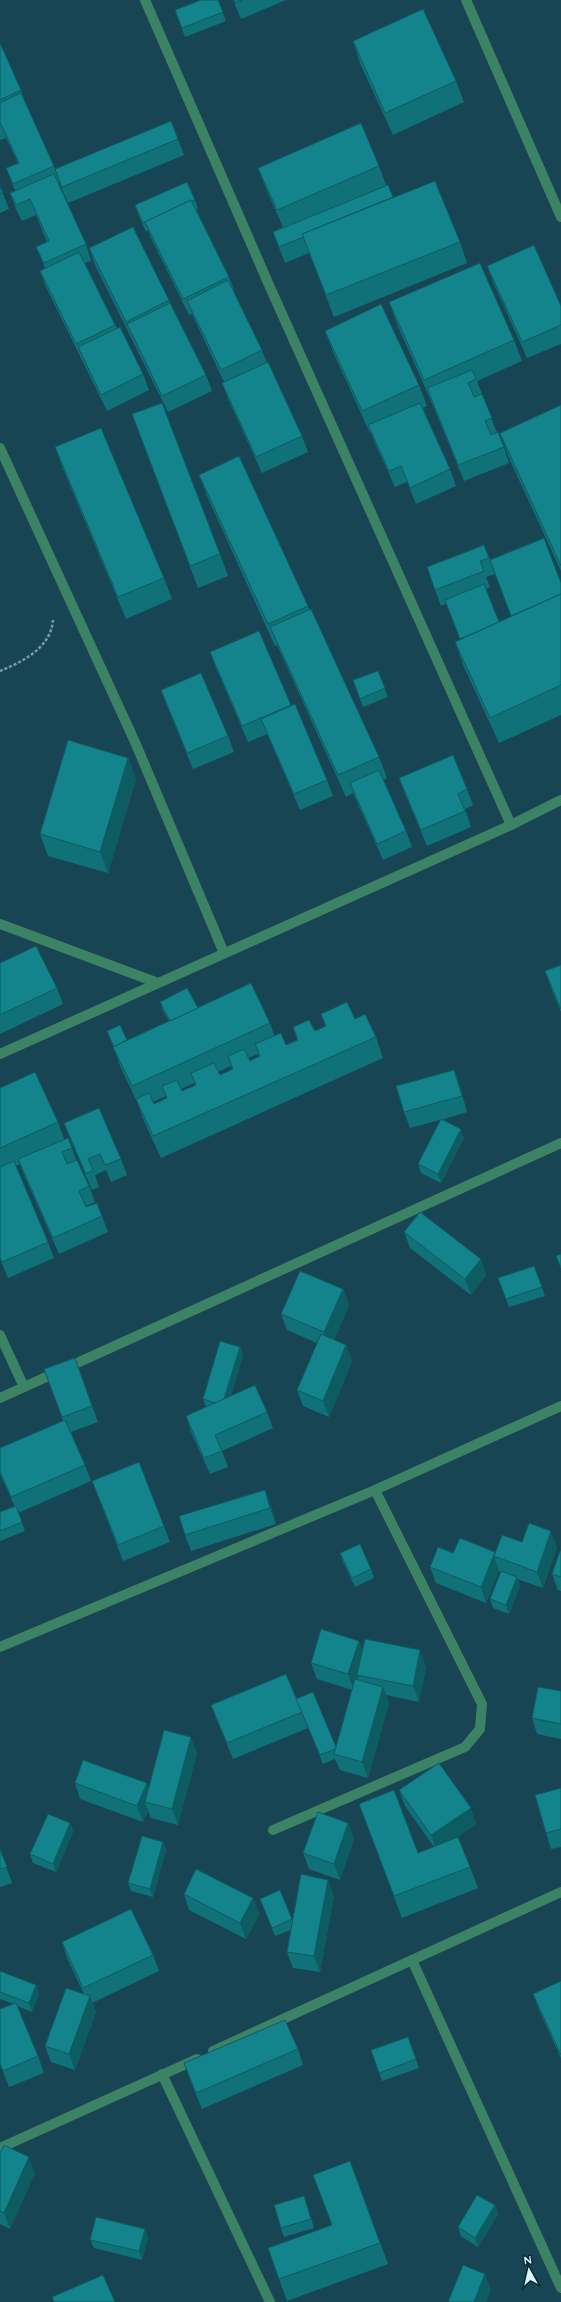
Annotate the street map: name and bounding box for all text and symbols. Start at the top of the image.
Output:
north arrow [509,2250,549,2290]
text: N [523,2253,533,2268]

